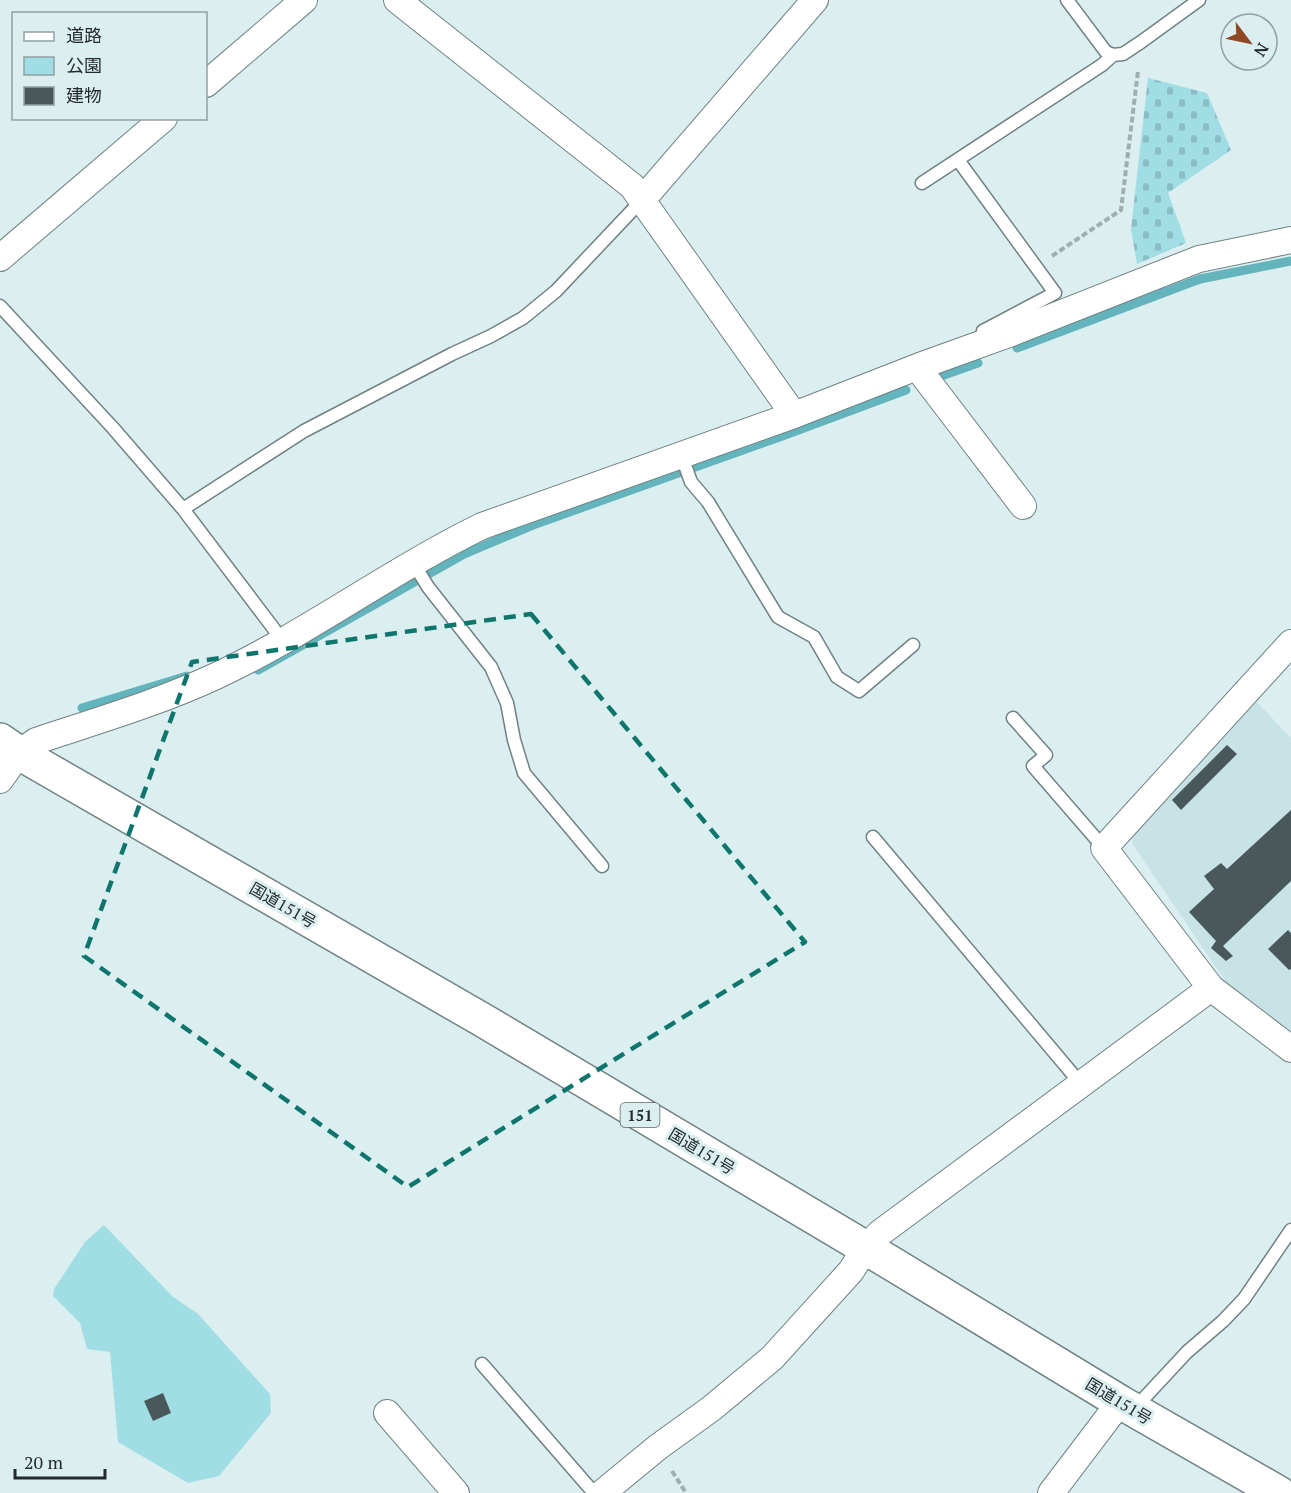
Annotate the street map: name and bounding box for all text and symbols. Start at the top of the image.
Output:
legend [12,12,207,120]
north arrow [1219,12,1279,72]
text: 道路 [66,23,102,47]
text: N [1249,39,1274,61]
text: 公園 [66,53,102,77]
text: 建物 [66,83,102,107]
street label: 国道151号 [246,877,320,933]
road number: 151 [620,1103,660,1127]
street label: 国道151号 [665,1123,739,1179]
street label: 国道151号 [1082,1373,1156,1429]
scale bar [15,1442,105,1480]
text: 20 m [24,1450,64,1474]

